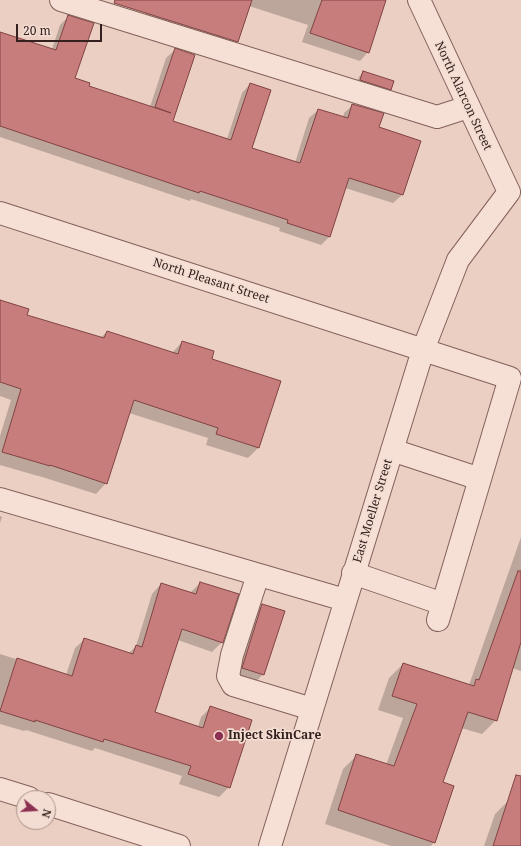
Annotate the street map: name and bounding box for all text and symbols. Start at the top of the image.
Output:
scale bar [18,16,104,42]
text: 20 m [23,22,51,39]
street label: North Alarcon Street [431,39,495,153]
street label: North Pleasant Street [151,255,271,307]
street label: East Moeller Street [350,457,396,565]
place label: Inject SkinCare [228,729,321,743]
marker: Inject SkinCare [213,730,225,742]
north arrow [16,790,56,830]
text: N [38,807,55,820]

